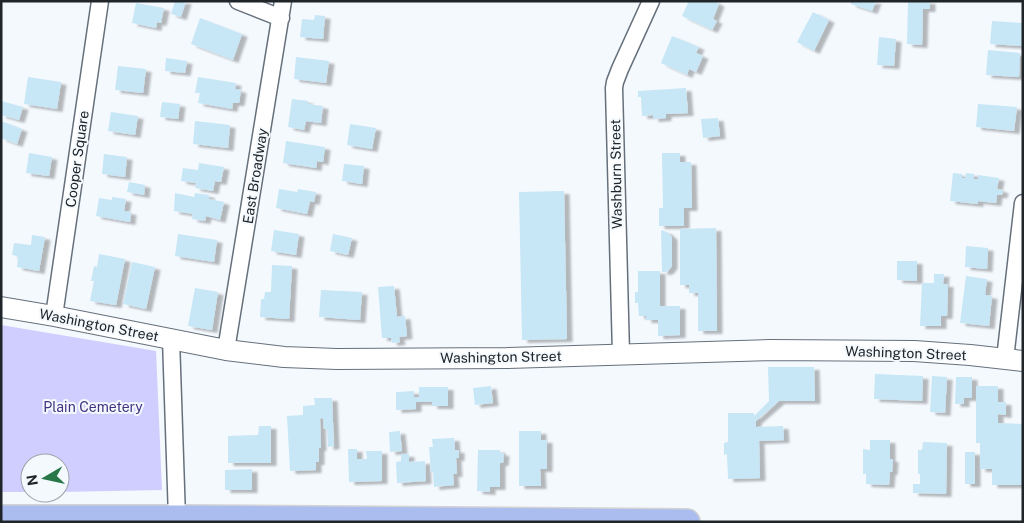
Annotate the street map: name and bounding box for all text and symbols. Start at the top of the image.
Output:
street label: Cooper Square [62,110,92,208]
street label: Washburn Street [607,119,625,229]
street label: East Broadway [240,127,271,225]
street label: Washington Street [38,306,160,344]
street label: Washington Street [845,343,967,363]
street label: Washington Street [440,348,562,366]
park label: Plain Cemetery [43,399,143,415]
north arrow [20,453,70,503]
text: N [23,473,41,487]

